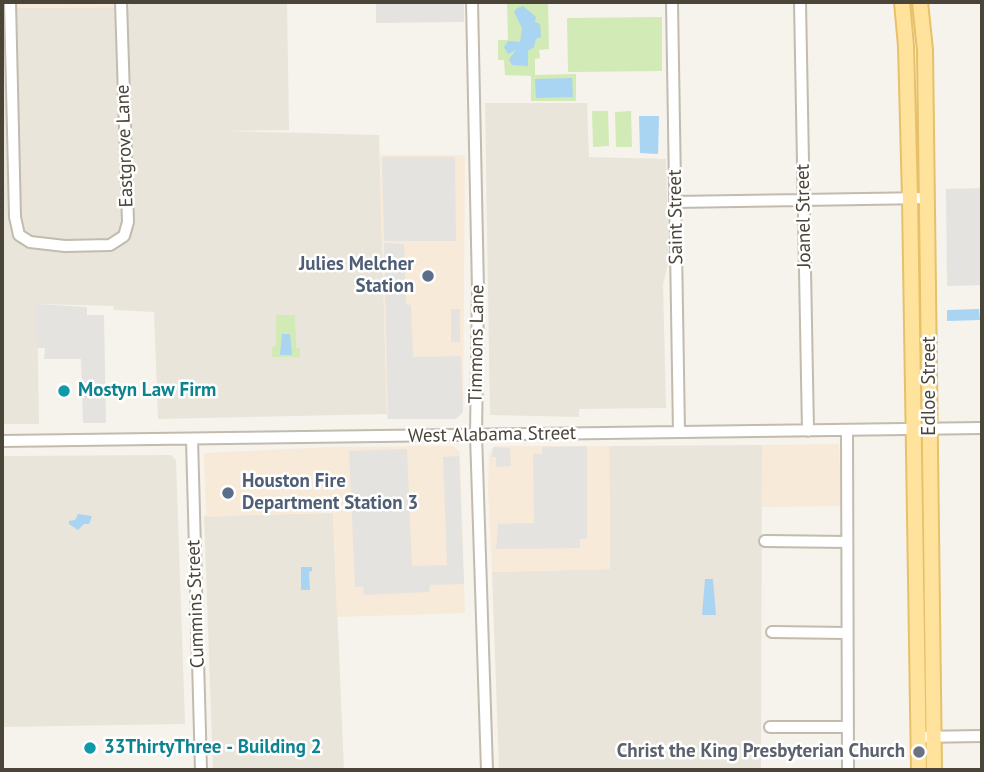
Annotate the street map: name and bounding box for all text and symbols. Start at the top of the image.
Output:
street label: Eastgrove Lane [111,84,139,208]
street label: Joanel Street [792,164,816,268]
street label: Saint Street [664,169,688,265]
place label: Julies Melcher Station [299,254,414,298]
marker: Julies Melcher Station [420,268,436,284]
street label: Timmons Lane [465,284,489,404]
street label: Edloe Street [919,336,941,436]
place label: Mostyn Law Firm [78,380,216,402]
marker: Mostyn Law Firm [56,383,72,399]
street label: West Alabama Street [408,422,576,448]
place label: Houston Fire Department Station 3 [242,471,418,515]
marker: Houston Fire Department Station 3 [220,485,236,501]
street label: Cummins Street [182,539,210,669]
place label: 33ThirtyThree - Building 2 [104,737,321,759]
marker: 33ThirtyThree - Building 2 [82,740,98,756]
place label: Christ the King Presbyterian Church [617,741,905,763]
marker: Christ the King Presbyterian Church [911,744,927,760]

